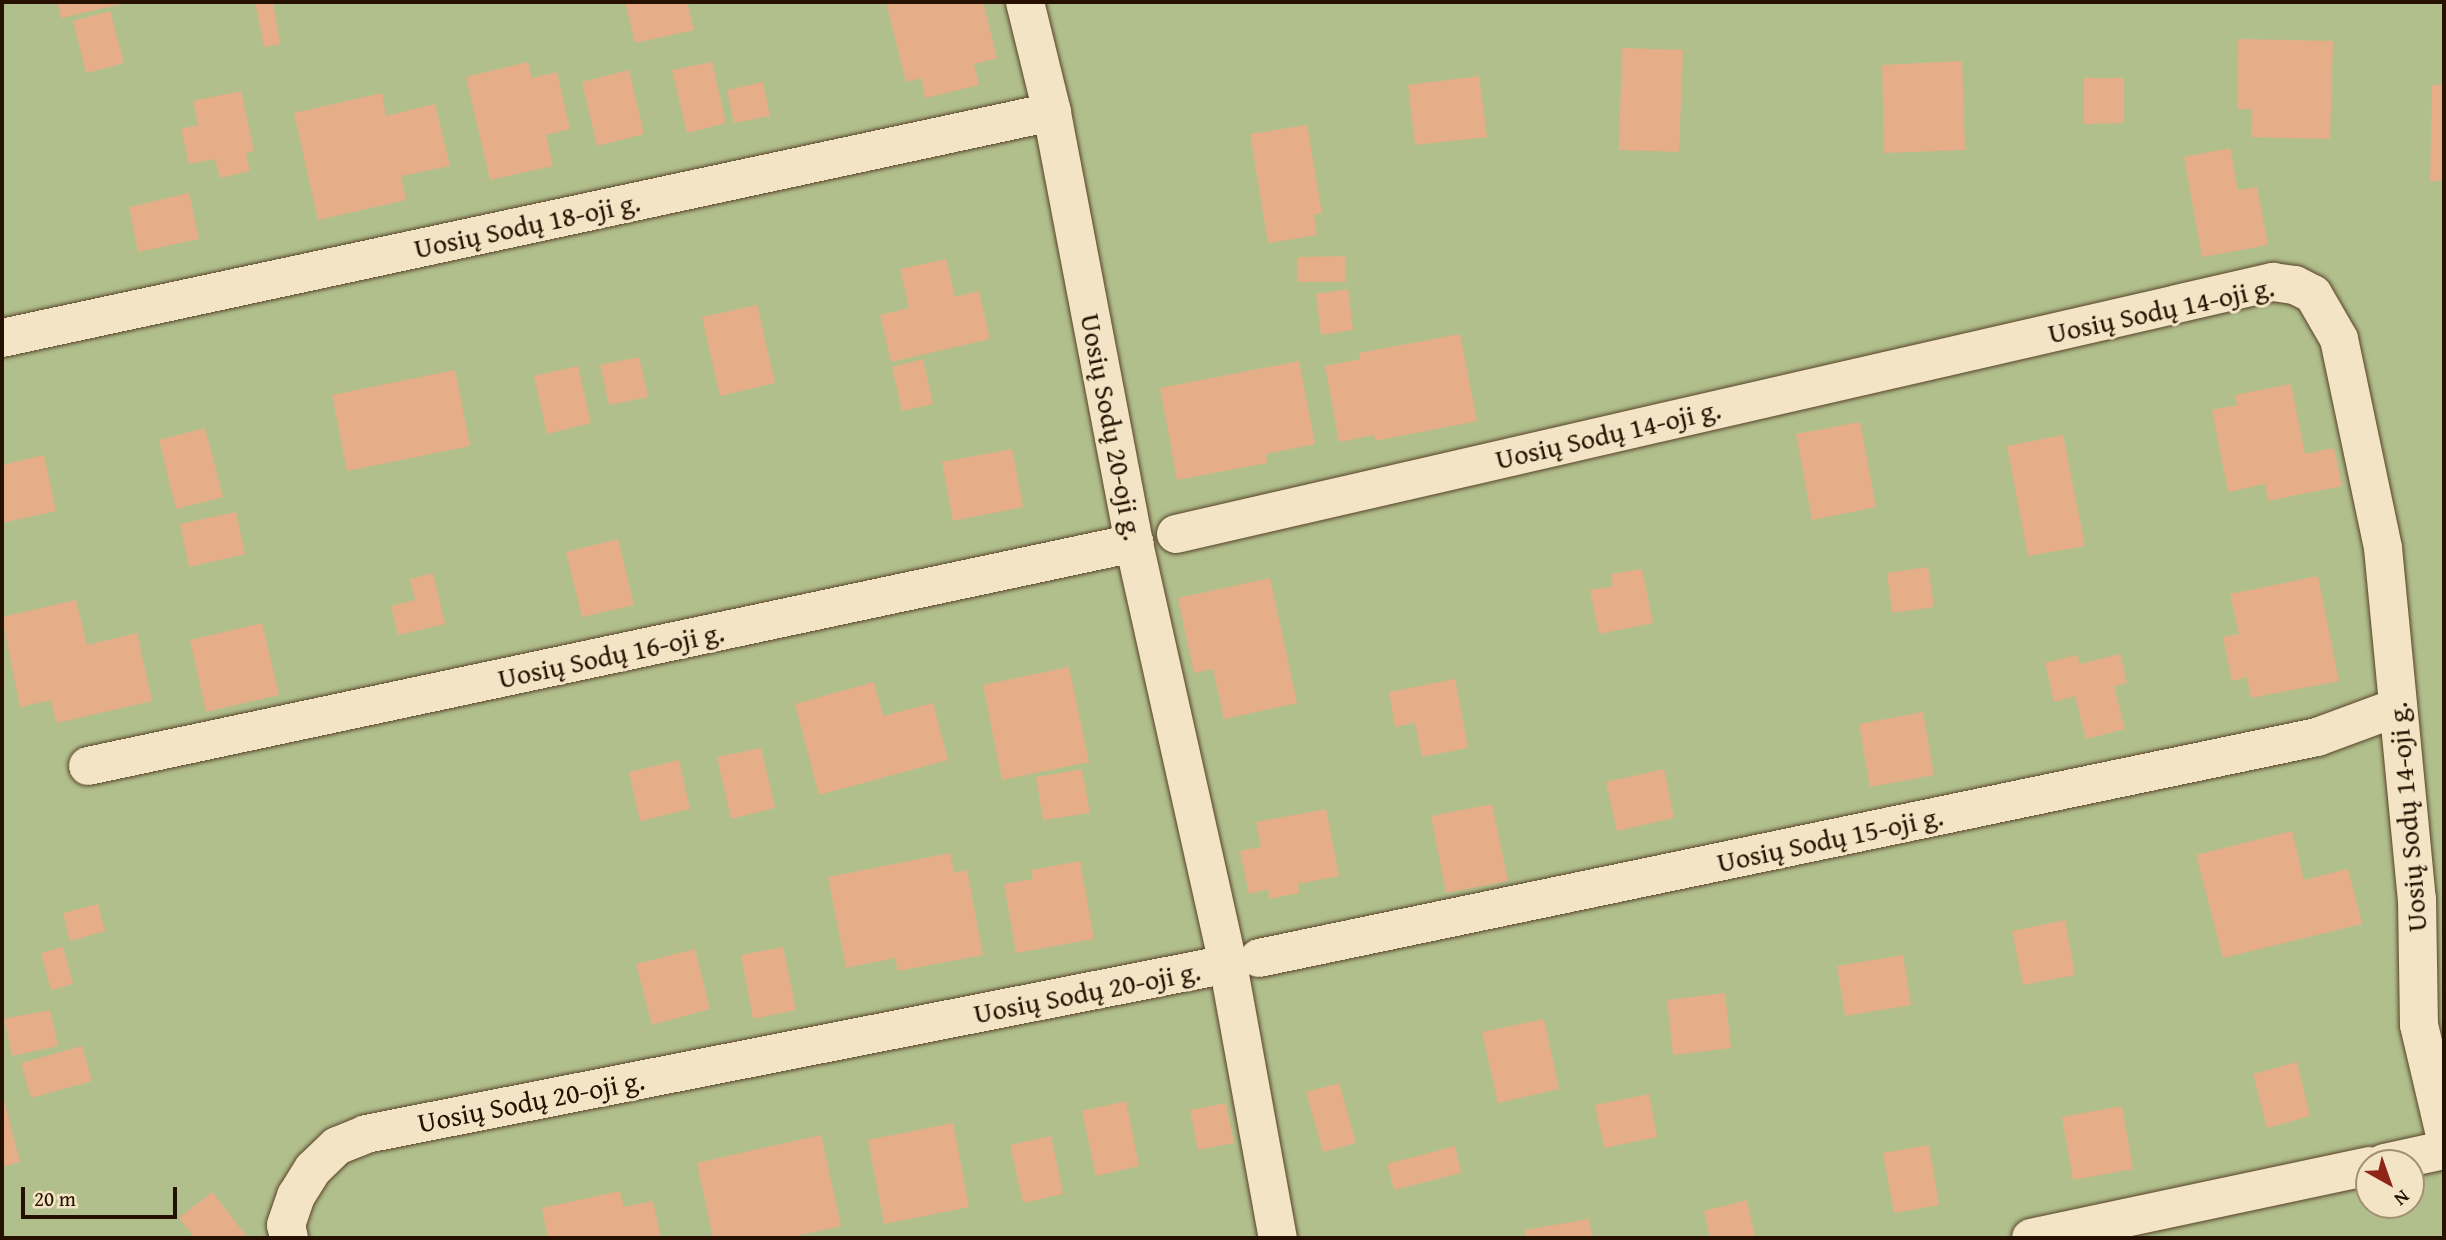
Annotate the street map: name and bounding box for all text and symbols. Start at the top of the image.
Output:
street label: Uosių Sodų 18-oji g. [411,185,643,265]
street label: Uosių Sodų 14-oji g. [2045,270,2277,350]
street label: Uosių Sodų 20-oji g. [1074,311,1150,543]
street label: Uosių Sodų 14-oji g. [1492,392,1724,476]
street label: Uosių Sodų 16-oji g. [495,615,727,695]
street label: Uosių Sodų 14-oji g. [2380,701,2434,933]
street label: Uosių Sodų 15-oji g. [1714,799,1946,879]
street label: Uosių Sodų 20-oji g. [971,954,1203,1030]
street label: Uosių Sodų 20-oji g. [415,1063,647,1139]
north arrow [2355,1149,2425,1219]
scale bar [24,1174,180,1218]
text: 20 m [34,1183,76,1214]
text: N [2388,1184,2416,1213]

